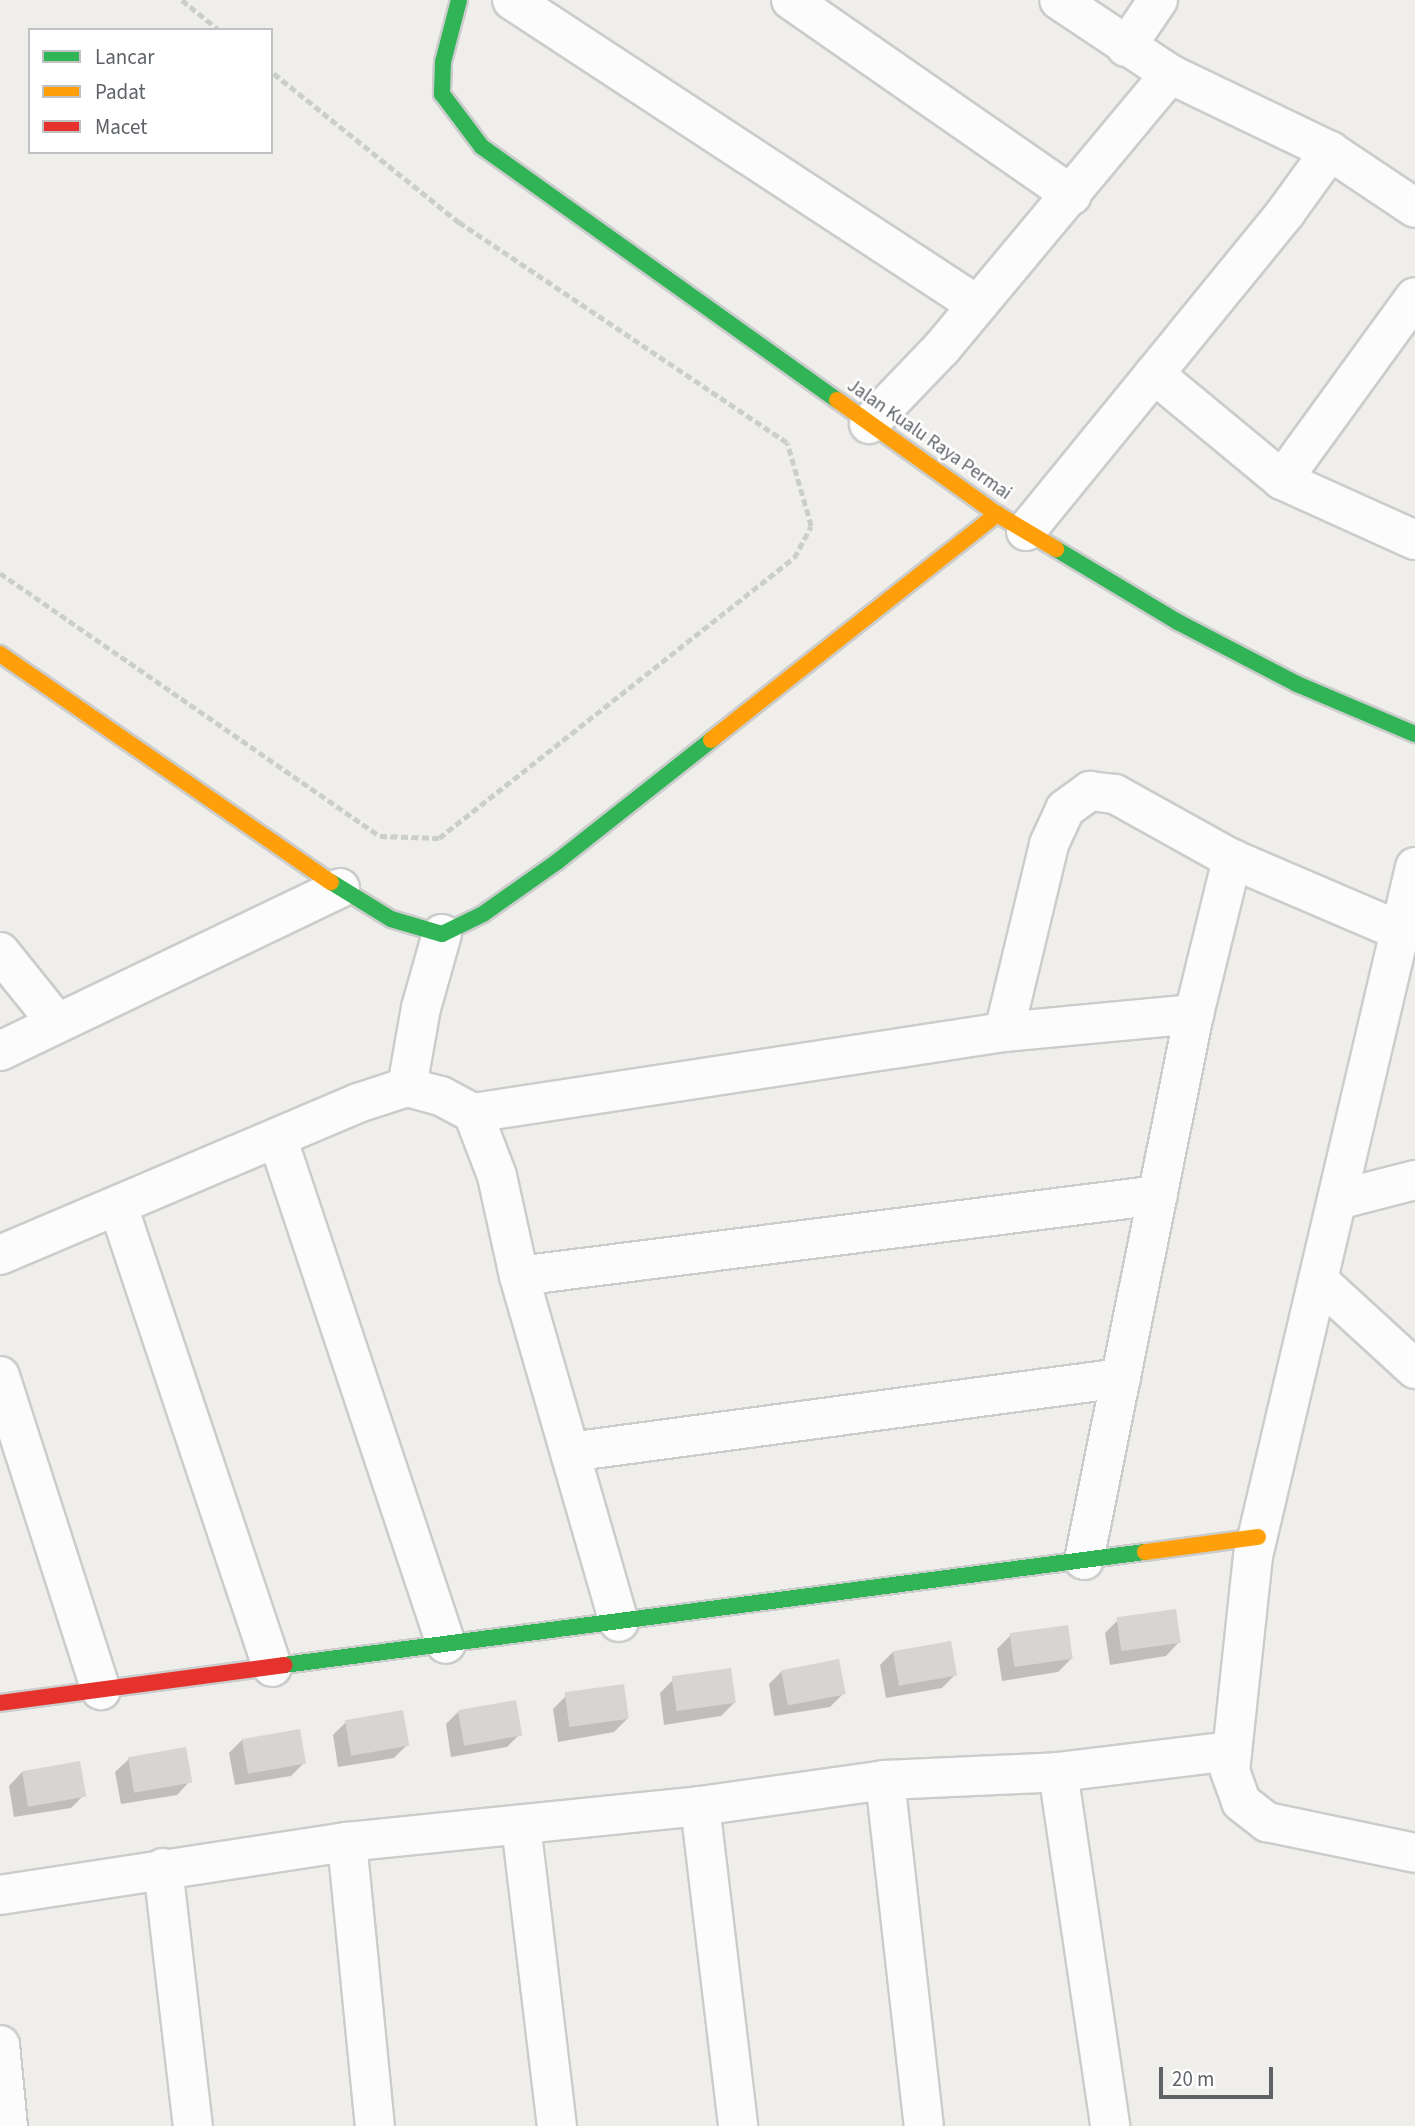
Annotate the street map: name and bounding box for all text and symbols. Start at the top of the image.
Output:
legend [28,28,273,154]
text: Lancar [95,42,155,72]
text: Padat [95,77,146,107]
text: Macet [95,112,147,142]
street label: Jalan Kualu Raya Permai [842,375,1016,505]
scale bar [1163,2052,1277,2096]
text: 20 m [1172,2064,1214,2094]

